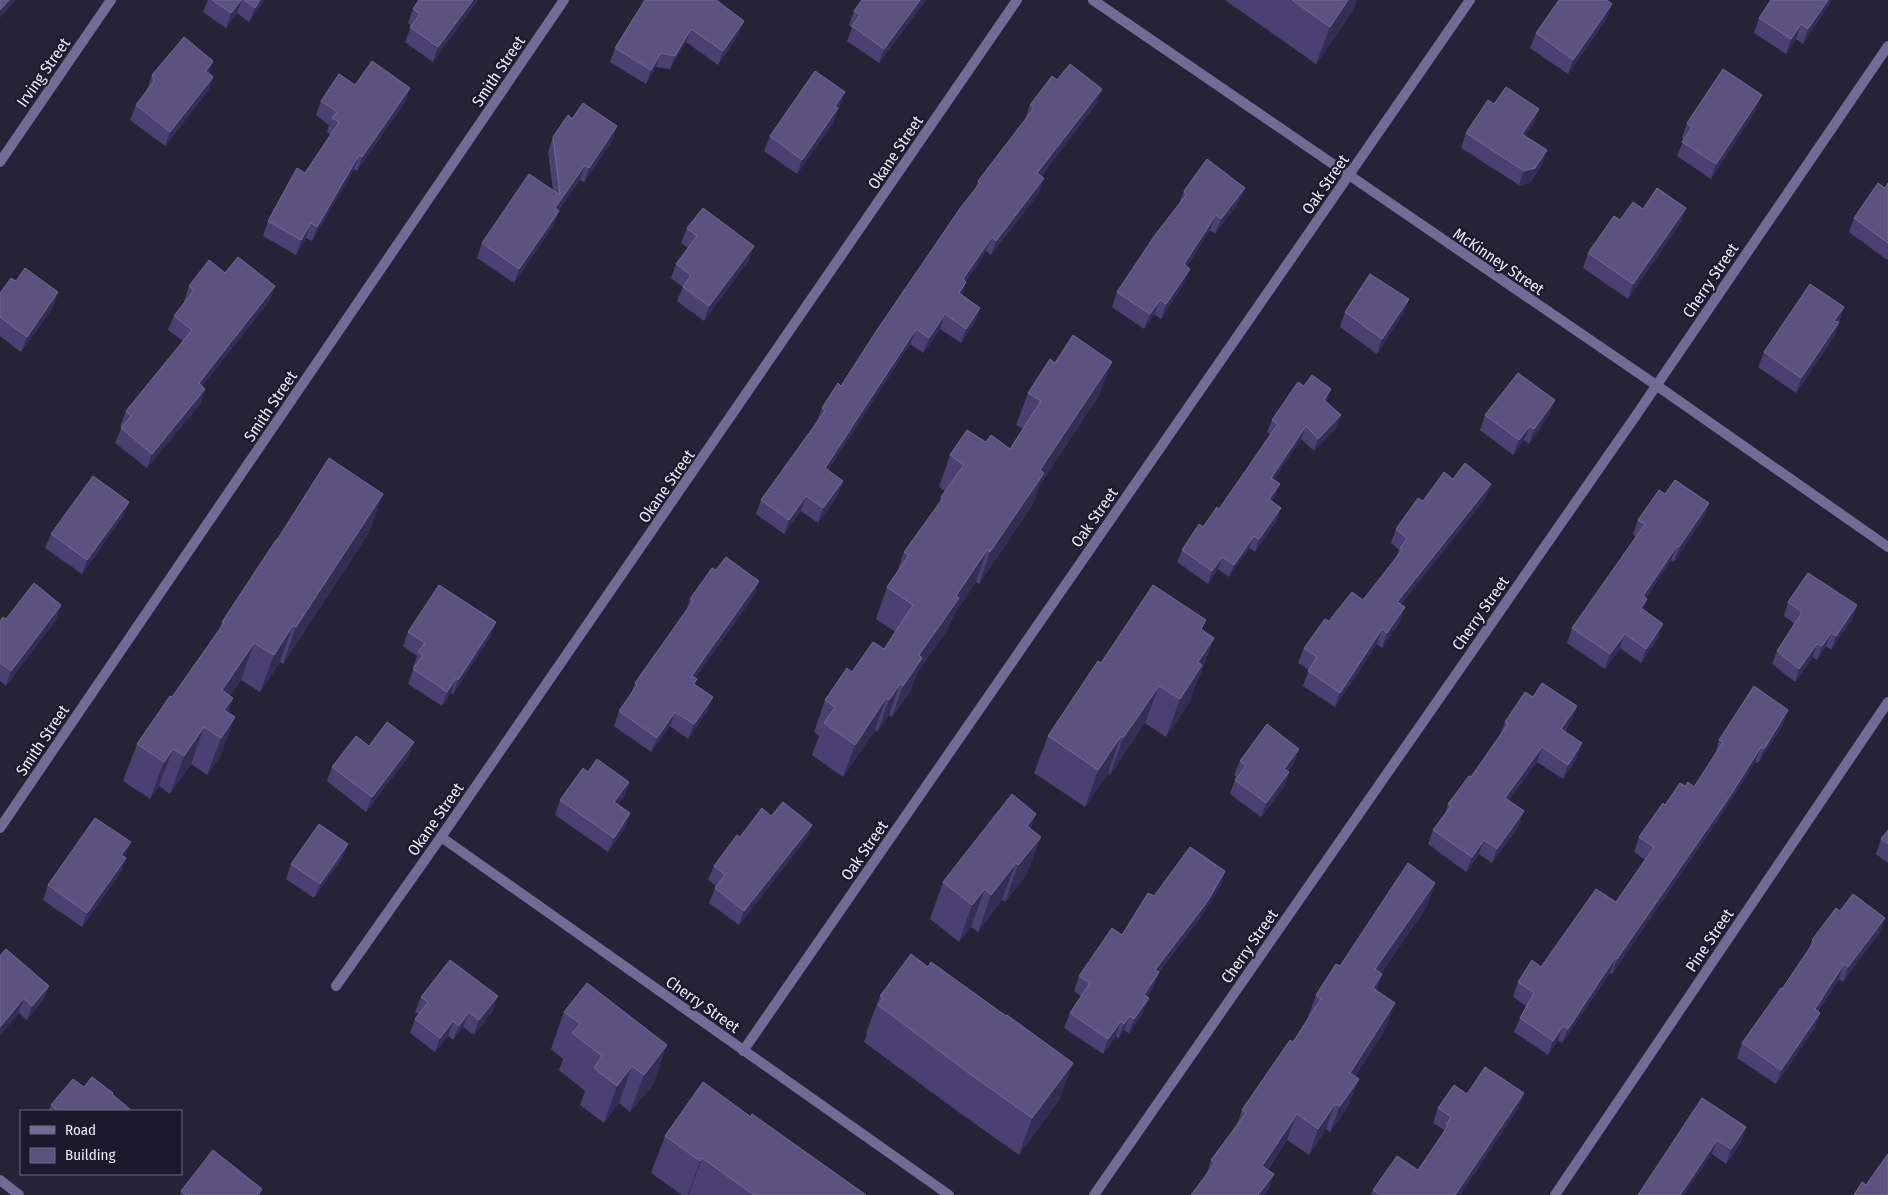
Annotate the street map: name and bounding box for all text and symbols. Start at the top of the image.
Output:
street label: Smith Street [468,32,529,110]
street label: Irving Street [13,33,75,110]
street label: Okane Street [864,111,927,193]
street label: Oak Street [1298,150,1353,218]
street label: McKinney Street [1450,224,1548,299]
street label: Cherry Street [1679,239,1743,321]
street label: Smith Street [240,367,301,445]
street label: Okane Street [634,446,699,526]
street label: Oak Street [1067,483,1122,551]
street label: Cherry Street [1448,572,1513,654]
street label: Smith Street [12,701,73,779]
street label: Okane Street [403,779,468,859]
street label: Oak Street [837,816,892,884]
street label: Cherry Street [1217,905,1282,987]
street label: Pine Street [1681,905,1738,975]
street label: Cherry Street [662,972,744,1037]
legend [20,1110,182,1175]
text: Road [65,1121,96,1139]
text: Building [65,1146,116,1164]

